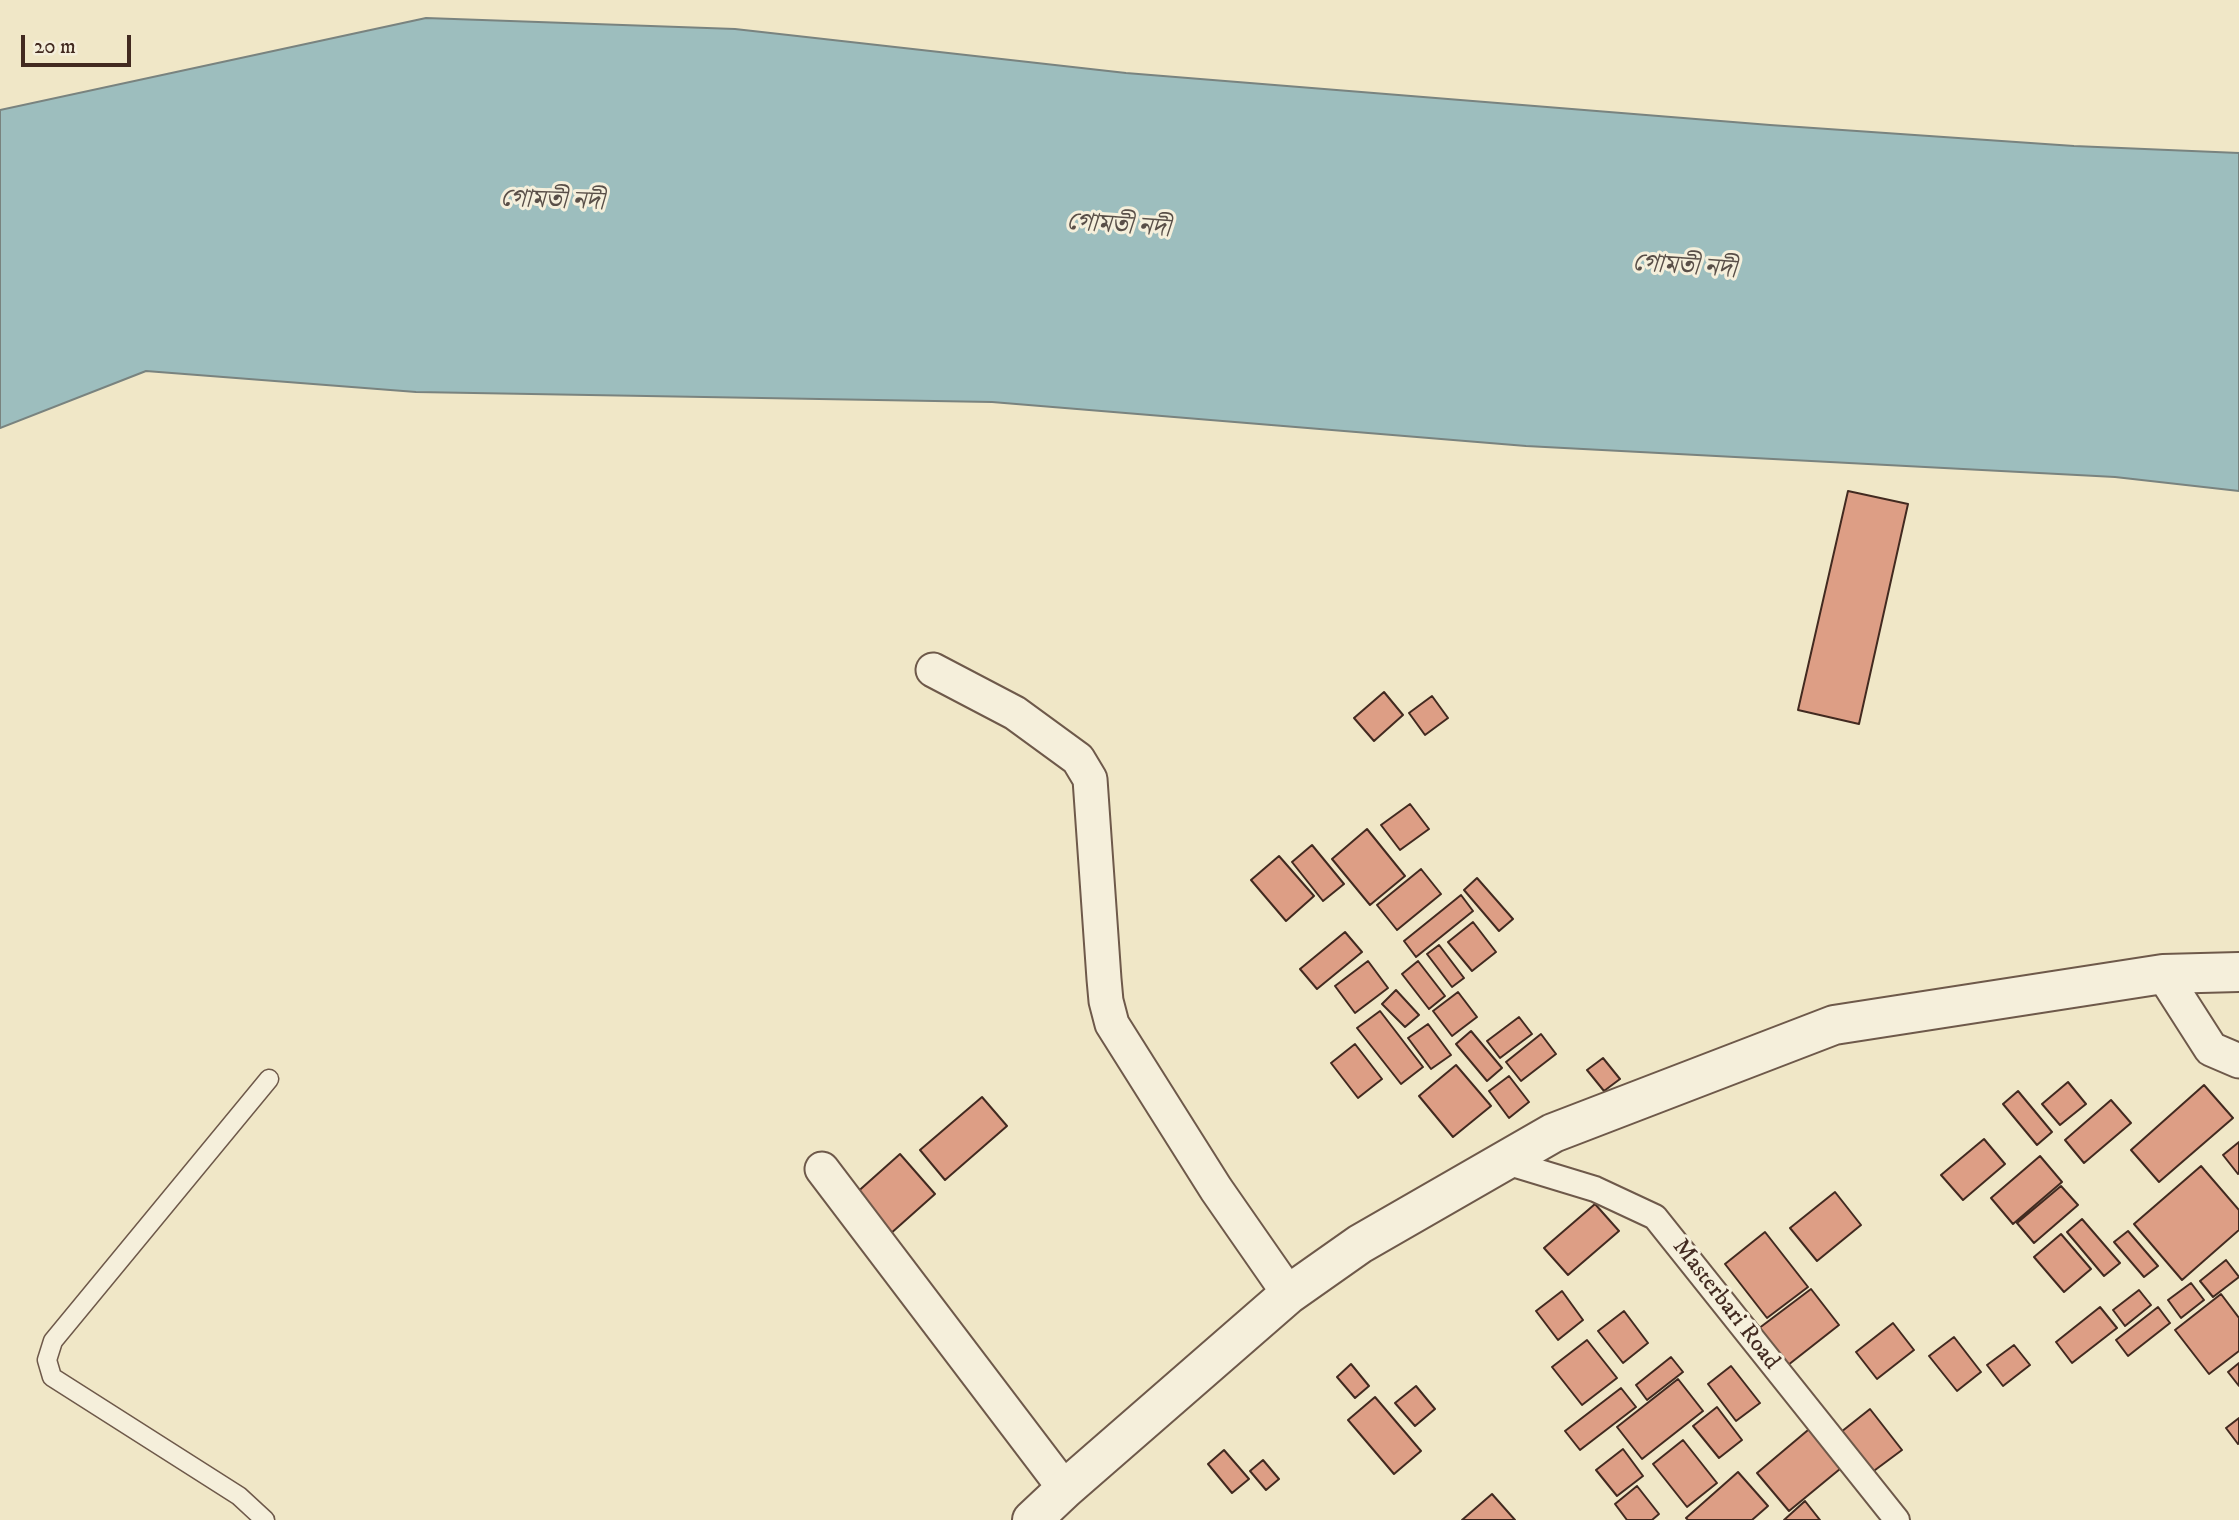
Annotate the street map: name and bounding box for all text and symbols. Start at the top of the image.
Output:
scale bar [24,21,135,65]
text: 20 m [34,34,76,60]
water label: গোমতী নদী [499,185,605,219]
water label: গোমতী নদী [1065,208,1171,246]
water label: গোমতী নদী [1631,249,1737,287]
street label: Masterbari Road [1665,1234,1785,1376]

